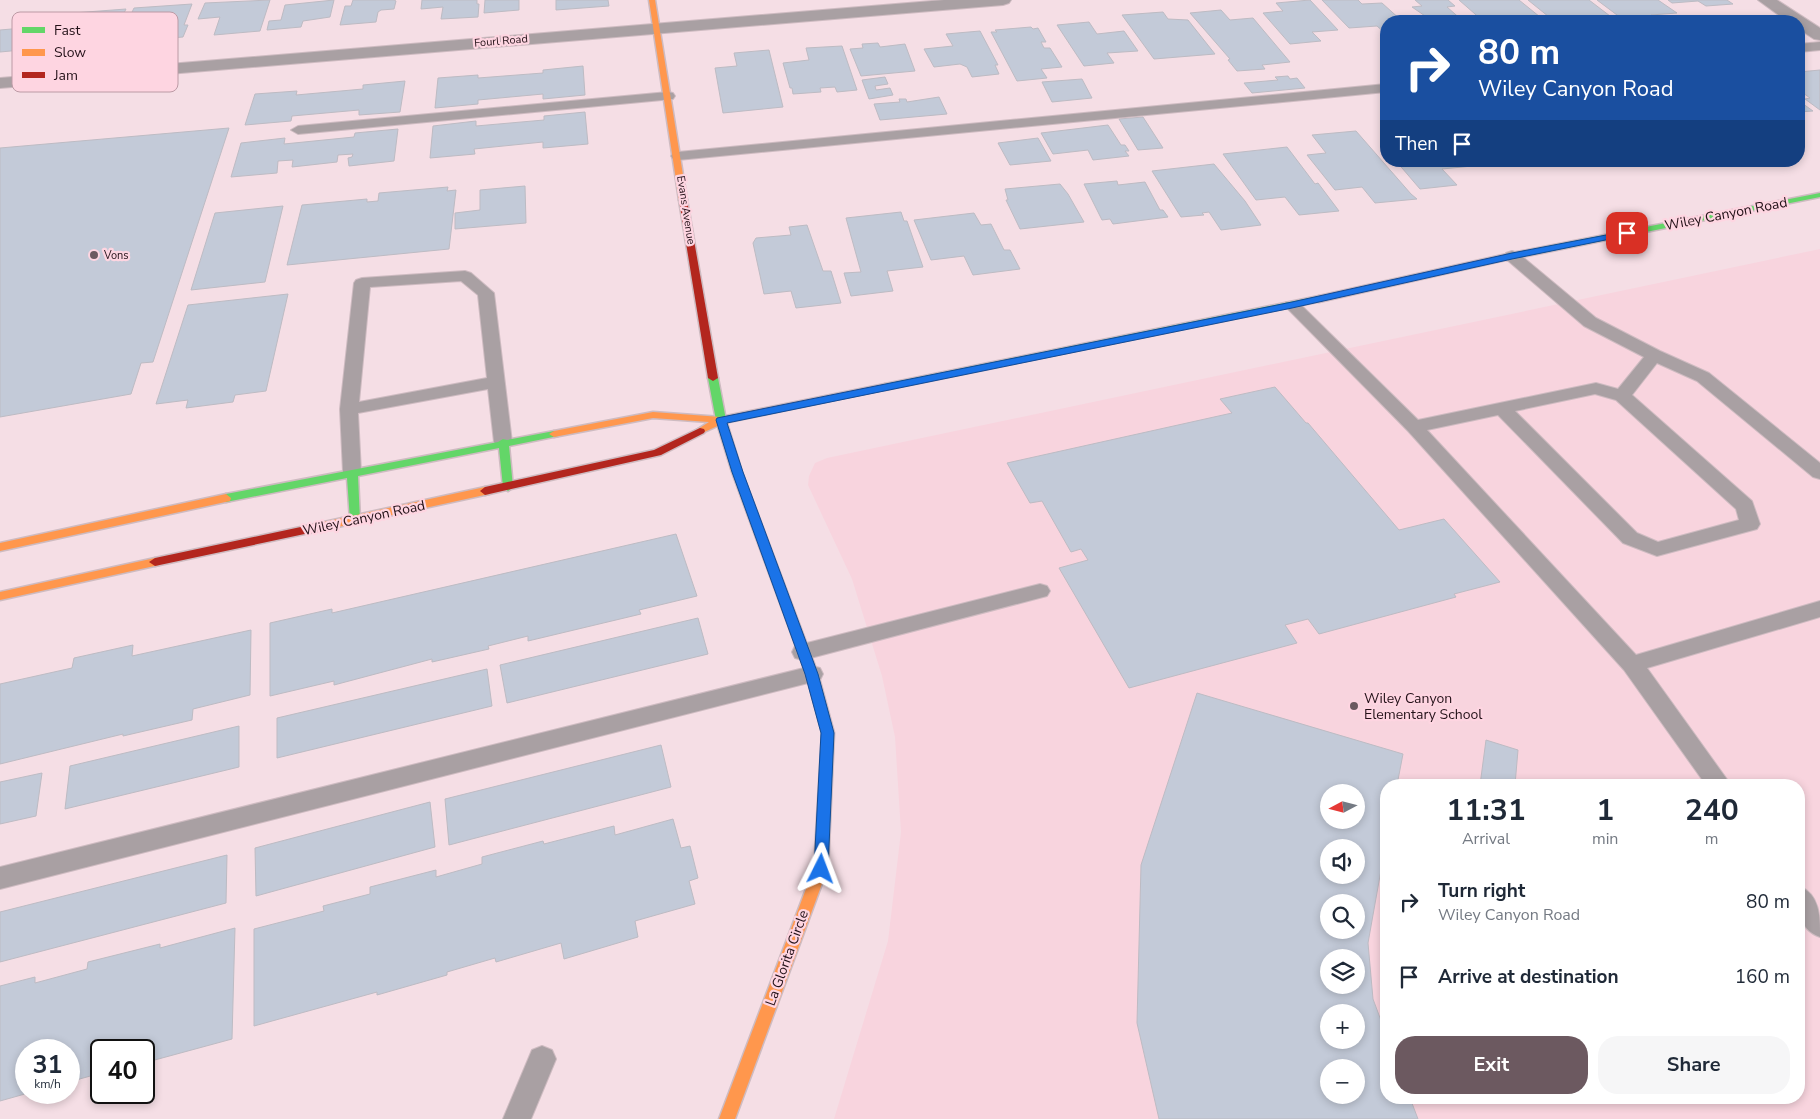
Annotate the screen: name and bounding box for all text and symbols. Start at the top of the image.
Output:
legend [12,12,178,92]
text: Fast [54,21,80,40]
text: 80 m [1478,29,1560,76]
street label: Fourl Road [474,31,528,51]
icon: right [1395,35,1460,100]
text: Slow [54,43,86,62]
text: Jam [53,66,78,85]
text: Wiley Canyon Road [1478,74,1673,104]
icon: arrive [1448,130,1476,158]
text: Then [1395,131,1438,157]
street label: Evans Avenue [673,175,699,246]
street label: Wiley Canyon Road [1663,193,1789,235]
pin [1606,212,1648,254]
icon: arrive [1613,219,1641,247]
place label: Vons [103,248,129,263]
marker: Vons [88,249,100,261]
street label: Wiley Canyon Road [301,496,427,540]
place label: Wiley Canyon Elementary School [1364,689,1483,724]
marker: Wiley Canyon Elementary School [1348,700,1360,712]
north arrow [1320,784,1365,829]
map controls [1320,784,1365,1104]
text: 11:31 [1446,790,1526,831]
text: 1 [1596,790,1614,831]
text: 240 [1685,790,1739,831]
text: Arrival [1462,828,1510,850]
text: min [1592,828,1618,850]
text: m [1705,828,1719,850]
button: sound [1320,839,1365,884]
position arrow [794,842,846,894]
text: Turn right [1438,878,1525,904]
icon: right [1395,888,1423,916]
text: 80 m [1746,889,1790,915]
button: search [1320,894,1365,939]
text: Wiley Canyon Road [1438,904,1580,926]
street label: La Glorita Circle [761,908,813,1008]
button: layers [1320,949,1365,994]
icon: arrive [1395,963,1423,991]
text: Arrive at destination [1438,964,1619,990]
text: 160 m [1735,964,1790,990]
button: + [1320,1004,1365,1049]
button: Exit [1395,1036,1588,1094]
button: Share [1598,1036,1790,1094]
speed limit sign: 40 [90,1039,155,1104]
text: 31 [32,1048,63,1082]
button: − [1320,1059,1365,1104]
text: km/h [34,1076,61,1092]

